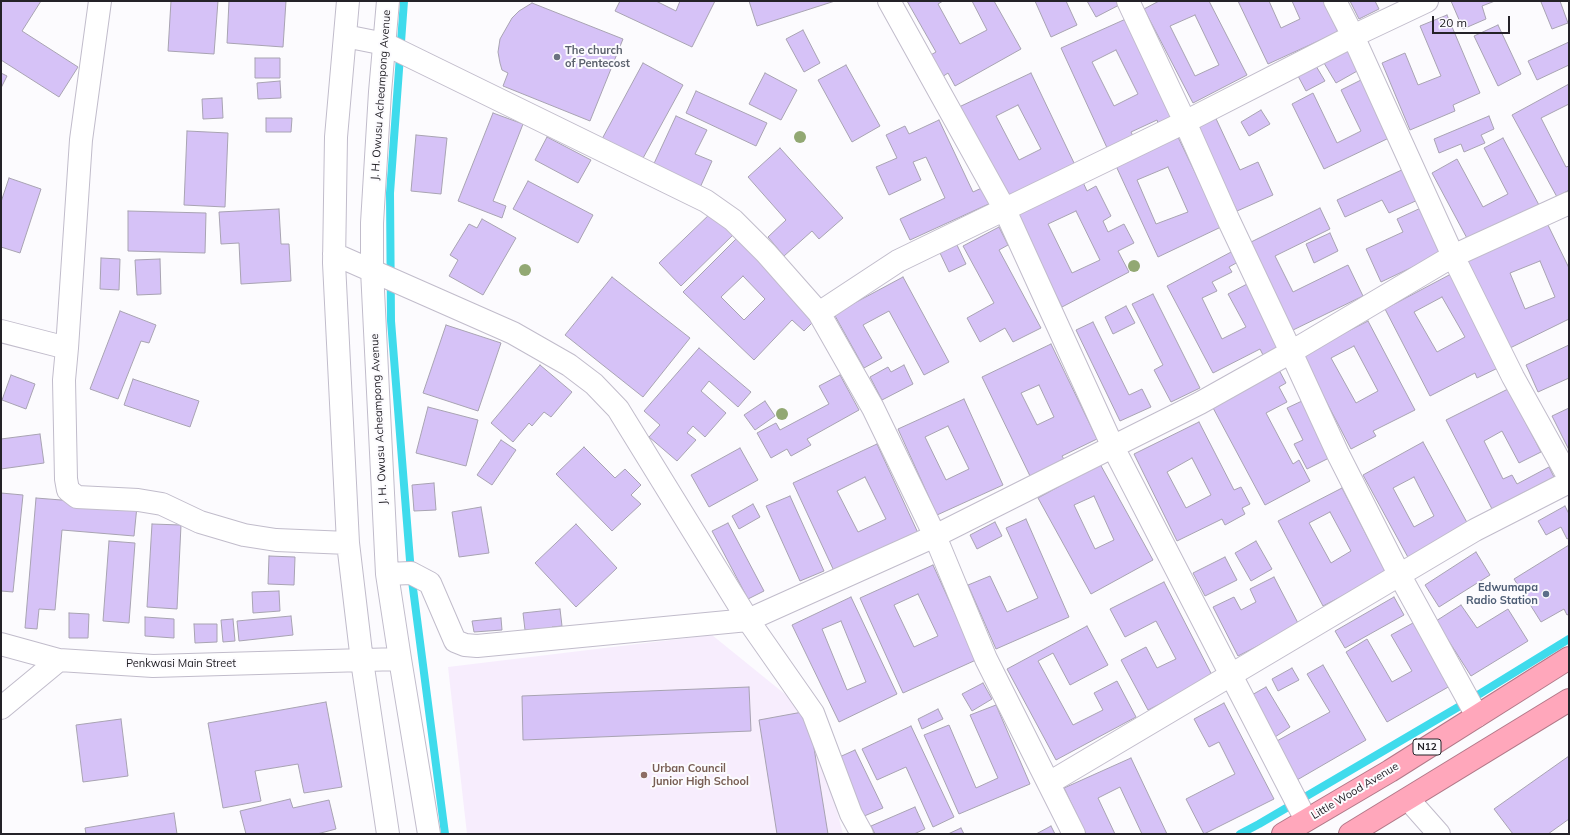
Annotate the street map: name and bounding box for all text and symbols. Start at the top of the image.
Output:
scale bar [1434,8,1512,34]
street label: J. H. Owusu Acheampong Avenue [368,9,394,181]
text: 20 m [1439,15,1467,30]
place label: The church of Pentecost [565,44,630,70]
marker: The church of Pentecost [552,52,562,62]
street label: J. H. Owusu Acheampong Avenue [368,333,390,505]
place label: Edwumapa Radio Station [1466,581,1538,607]
marker: Edwumapa Radio Station [1541,589,1551,599]
street label: Penkwasi Main Street [126,657,236,671]
road number: N12 [1413,739,1441,755]
street label: Little Wood Avenue [1309,760,1401,822]
place label: Urban Council Junior High School [652,762,749,788]
marker: Urban Council Junior High School [639,770,649,780]

